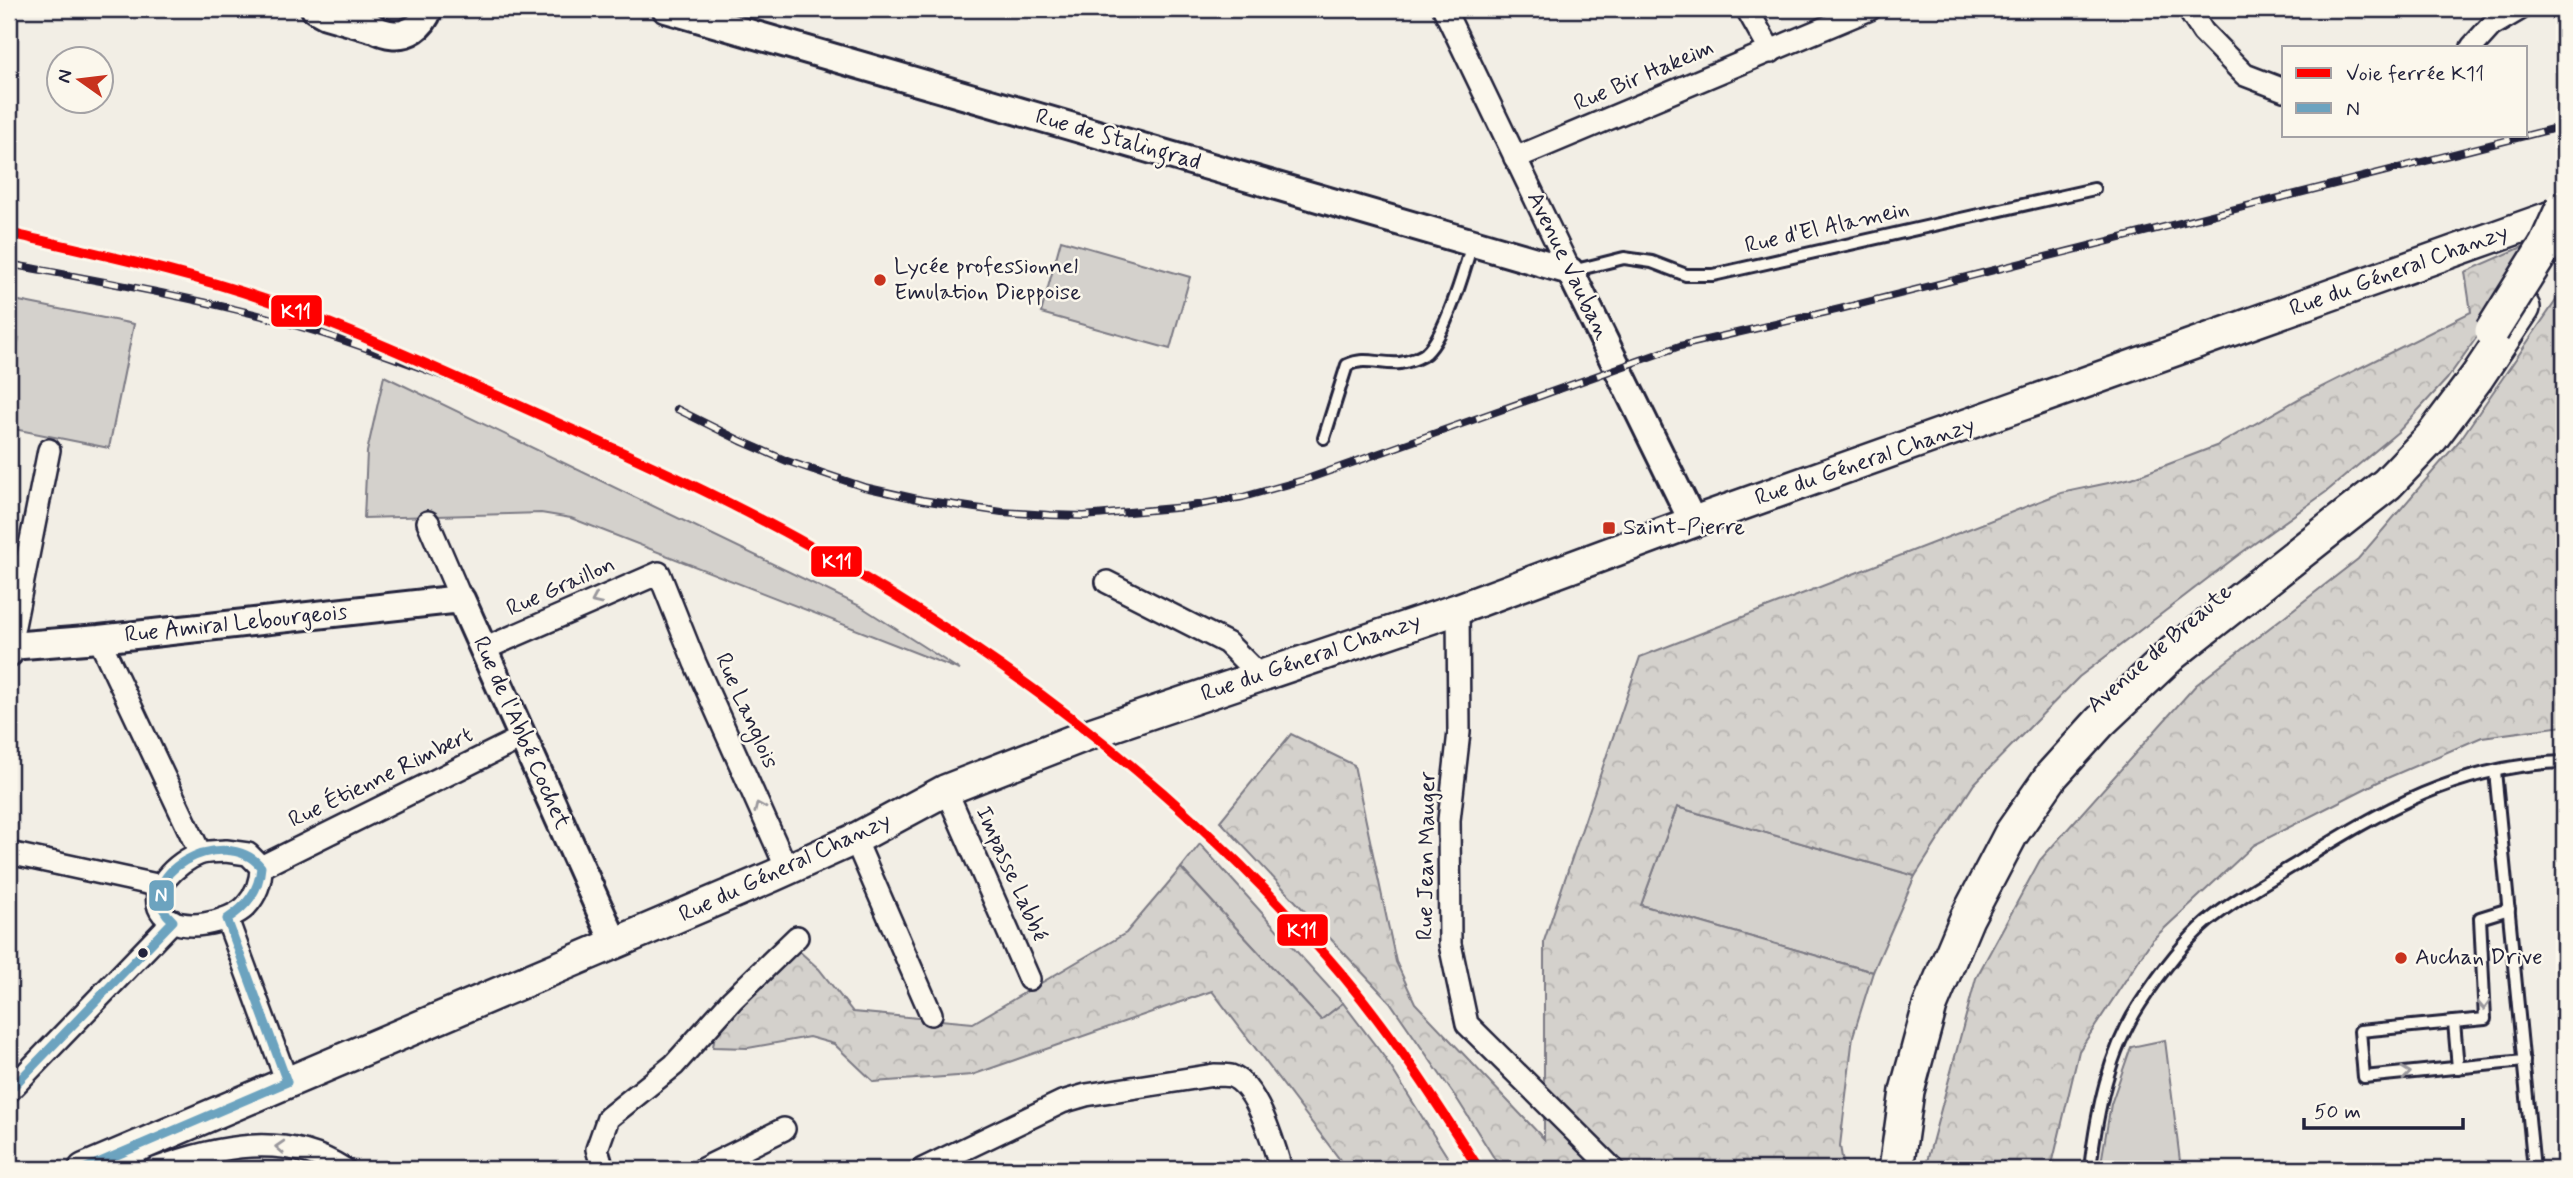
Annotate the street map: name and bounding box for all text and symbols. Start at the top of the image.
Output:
street label: Rue Bir Hakeim [1570,33,1718,119]
north arrow [46,46,116,116]
legend [2282,46,2528,136]
text: Voie ferrée K11 [2346,60,2484,88]
text: N [51,67,79,85]
text: N [2346,96,2360,124]
street label: Rue de Stalingrad [1031,102,1204,180]
street label: Avenue Vauban [1519,187,1617,345]
street label: Rue d'El Alamein [1742,195,1912,261]
street label: Rue du Géneral Chanzy [2286,218,2512,324]
place label: Lycée professionnel Emulation Dieppoise [894,252,1081,308]
marker: Lycée professionnel Emulation Dieppoise [872,272,888,288]
line badge: K11 [270,294,323,328]
text: K11 [281,300,311,325]
street label: Rue du Géneral Chanzy [1751,410,1979,514]
place label: Saint-Pierre [1623,513,1745,543]
marker: Saint-Pierre [1601,520,1617,536]
line badge: K11 [810,545,863,578]
street label: Rue Graillon [502,550,620,624]
text: K11 [822,550,852,575]
street label: Avenue de Breaute [2081,577,2239,720]
one-way arrow [591,592,603,606]
street label: Rue Amiral Lebourgeois [123,597,349,651]
street label: Rue du Géneral Chanzy [1197,606,1425,710]
street label: Rue de l'Abbé Cochet [465,632,577,834]
street label: Rue Langlois [705,648,785,774]
street label: Rue Étienne Rimbert [283,719,478,836]
street label: Rue Jean Mauger [1411,771,1443,941]
one-way arrow [753,802,767,814]
street label: Impasse Labbé [968,802,1054,946]
street label: Rue du Géneral Chanzy [674,806,896,930]
line badge: N [148,879,175,912]
text: N [155,884,167,909]
line badge: K11 [1276,913,1329,947]
text: K11 [1287,919,1317,944]
place label: Auchan Drive [2415,943,2543,973]
unlabelled marker [136,946,150,960]
marker: Auchan Drive [2393,950,2409,966]
one-way arrow [2477,999,2492,1010]
one-way arrow [2400,1066,2411,1081]
scale bar [2304,1087,2463,1131]
text: 50 m [2314,1098,2361,1126]
one-way arrow [274,1140,285,1155]

